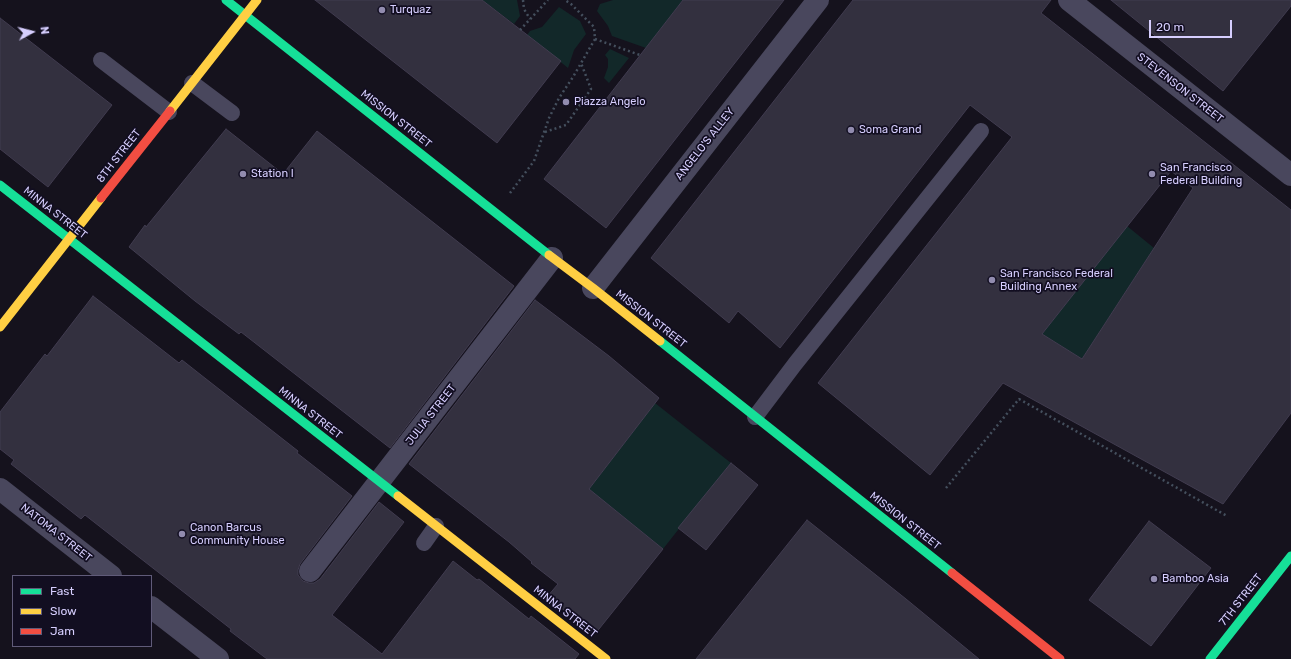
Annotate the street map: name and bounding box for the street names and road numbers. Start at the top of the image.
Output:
street label: STEVENSON STREET [1134,50,1226,126]
street label: MISSION STREET [358,87,434,151]
street label: ANGELO'S ALLEY [673,105,737,183]
street label: 8TH STREET [94,127,144,185]
street label: MINNA STREET [21,184,89,242]
street label: MISSION STREET [613,287,689,351]
street label: JULIA STREET [403,382,459,448]
street label: MINNA STREET [276,384,344,442]
street label: MISSION STREET [867,489,943,553]
street label: NATOMA STREET [18,501,94,565]
street label: 7TH STREET [1217,571,1265,629]
street label: MINNA STREET [531,583,599,641]

